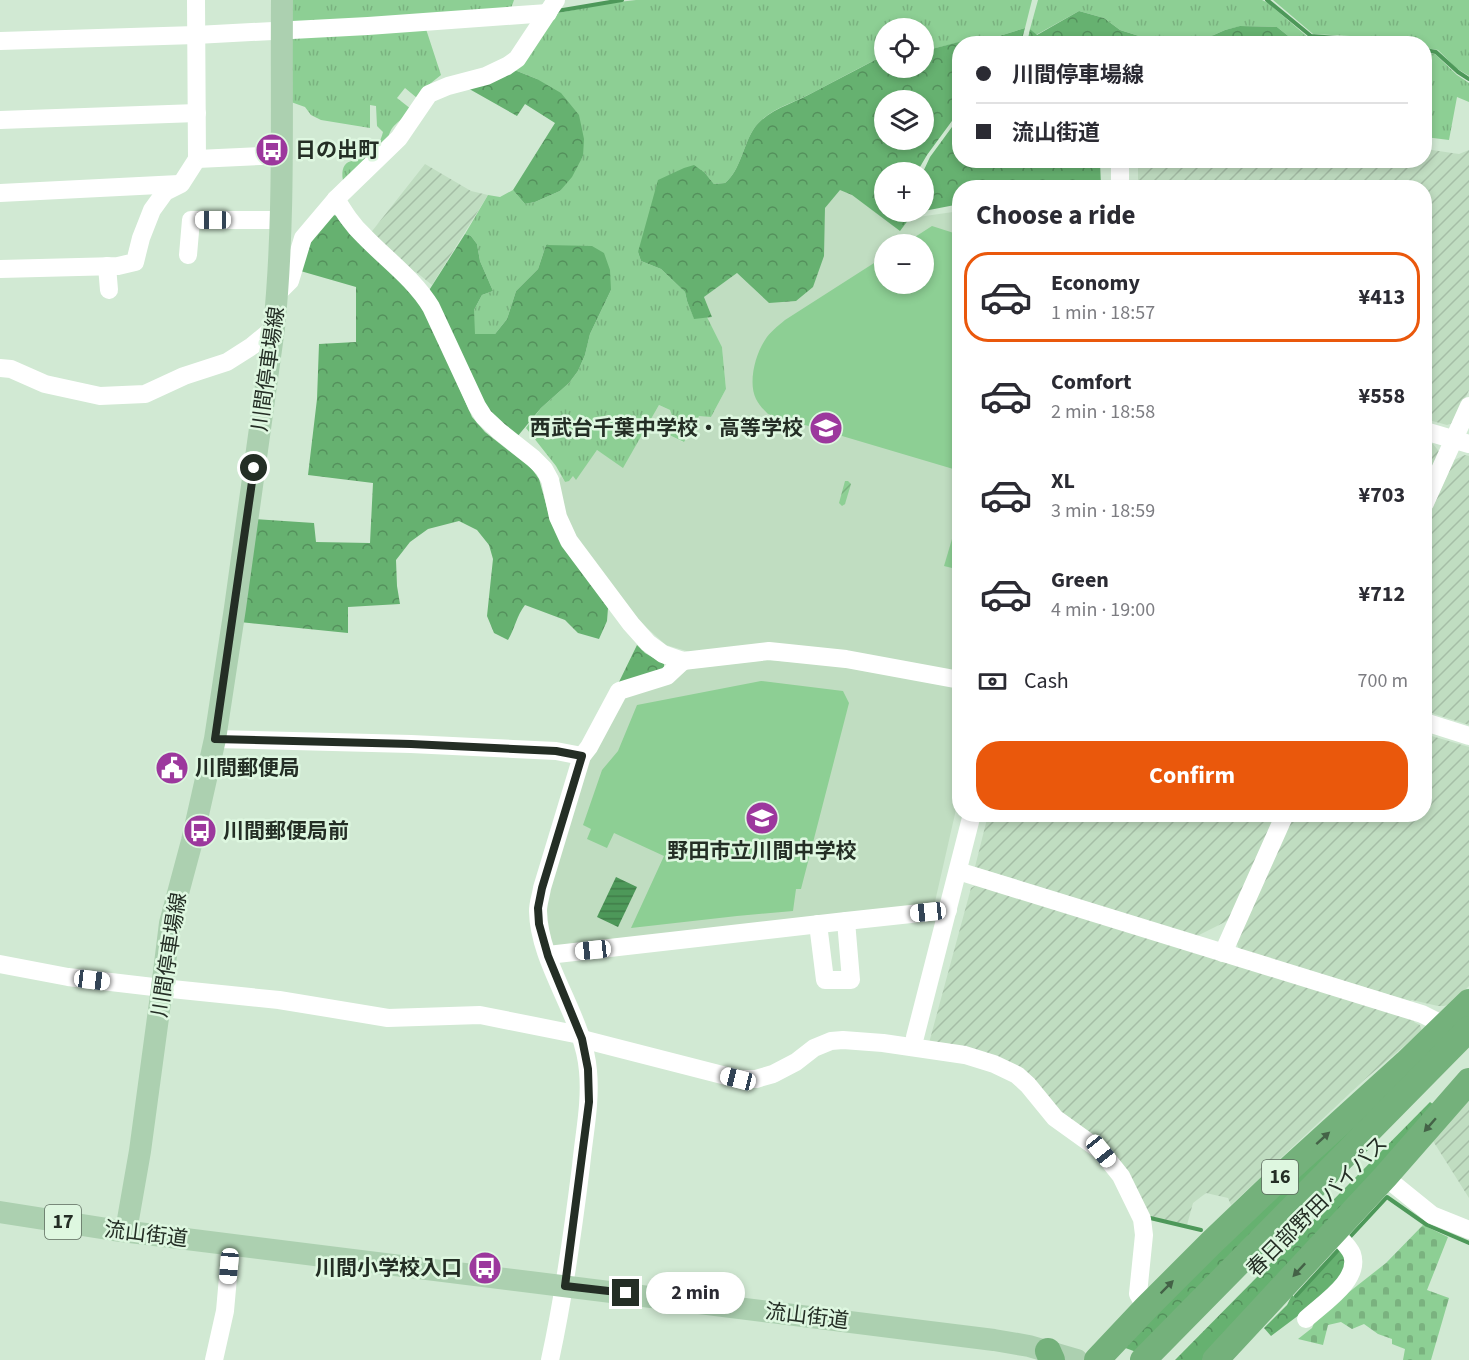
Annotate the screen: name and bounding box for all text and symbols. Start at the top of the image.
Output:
map controls [874,18,934,294]
button: locate [874,18,934,78]
text: 川間停車場線 [1012,59,1144,91]
button: layers [874,90,934,150]
text: 流山街道 [1012,117,1100,149]
bus stop icon: 日の出町 [254,132,290,168]
place label: 日の出町 [295,135,379,165]
button: + [874,162,934,222]
text: Choose a ride [976,196,1136,235]
car [195,211,231,229]
button: − [874,234,934,294]
text: Economy [1051,267,1140,299]
icon: car [979,270,1033,324]
text: ¥413 [1359,281,1405,313]
text: 1 min · 18:57 [1051,299,1155,327]
street label: 川間停車場線 [244,305,292,433]
text: Comfort [1051,366,1132,398]
icon: car [979,369,1033,423]
text: ¥558 [1359,380,1405,412]
text: 2 min · 18:58 [1051,398,1155,426]
school or university icon: 西武台千葉中学校・高等学校 [808,410,844,446]
place label: 西武台千葉中学校・高等学校 [530,413,803,443]
route start [240,454,267,481]
text: XL [1051,465,1075,497]
icon: car [979,468,1033,522]
text: ¥703 [1359,479,1405,511]
text: 3 min · 18:59 [1051,497,1155,525]
text: Green [1051,564,1109,596]
icon: car [979,567,1033,621]
text: ¥712 [1359,578,1405,610]
text: 4 min · 19:00 [1051,596,1155,624]
icon: cash [976,665,1009,698]
text: Cash [1024,665,1069,697]
text: 700 m [1358,667,1408,695]
button: Confirm [976,741,1408,810]
public building icon: 川間郵便局 [154,750,190,786]
place label: 川間郵便局 [195,753,300,783]
school or university icon: 野田市立川間中学校 [744,800,780,836]
bus stop icon: 川間郵便局前 [182,813,218,849]
place label: 川間郵便局前 [223,816,349,846]
place label: 野田市立川間中学校 [668,836,857,866]
street label: 川間停車場線 [144,890,194,1020]
car [909,901,947,923]
car [574,939,612,961]
car [73,969,111,991]
car [718,1066,758,1092]
one-way arrow [1424,1117,1437,1132]
street label: 春日部野田バイパス [1240,1129,1394,1283]
car [1083,1131,1119,1171]
one-way arrow [1315,1132,1330,1145]
road number: 16 [1262,1160,1298,1194]
road number: 17 [45,1205,81,1239]
street label: 流山街道 [102,1214,190,1254]
car [218,1247,240,1285]
bus stop icon: 川間小学校入口 [467,1250,503,1286]
place label: 川間小学校入口 [315,1253,462,1283]
one-way arrow [1293,1262,1307,1276]
callout: 2 min [647,1272,746,1314]
route end [612,1279,639,1306]
text: 2 min [671,1279,720,1307]
one-way arrow [1159,1281,1173,1295]
street label: 流山街道 [763,1296,851,1336]

